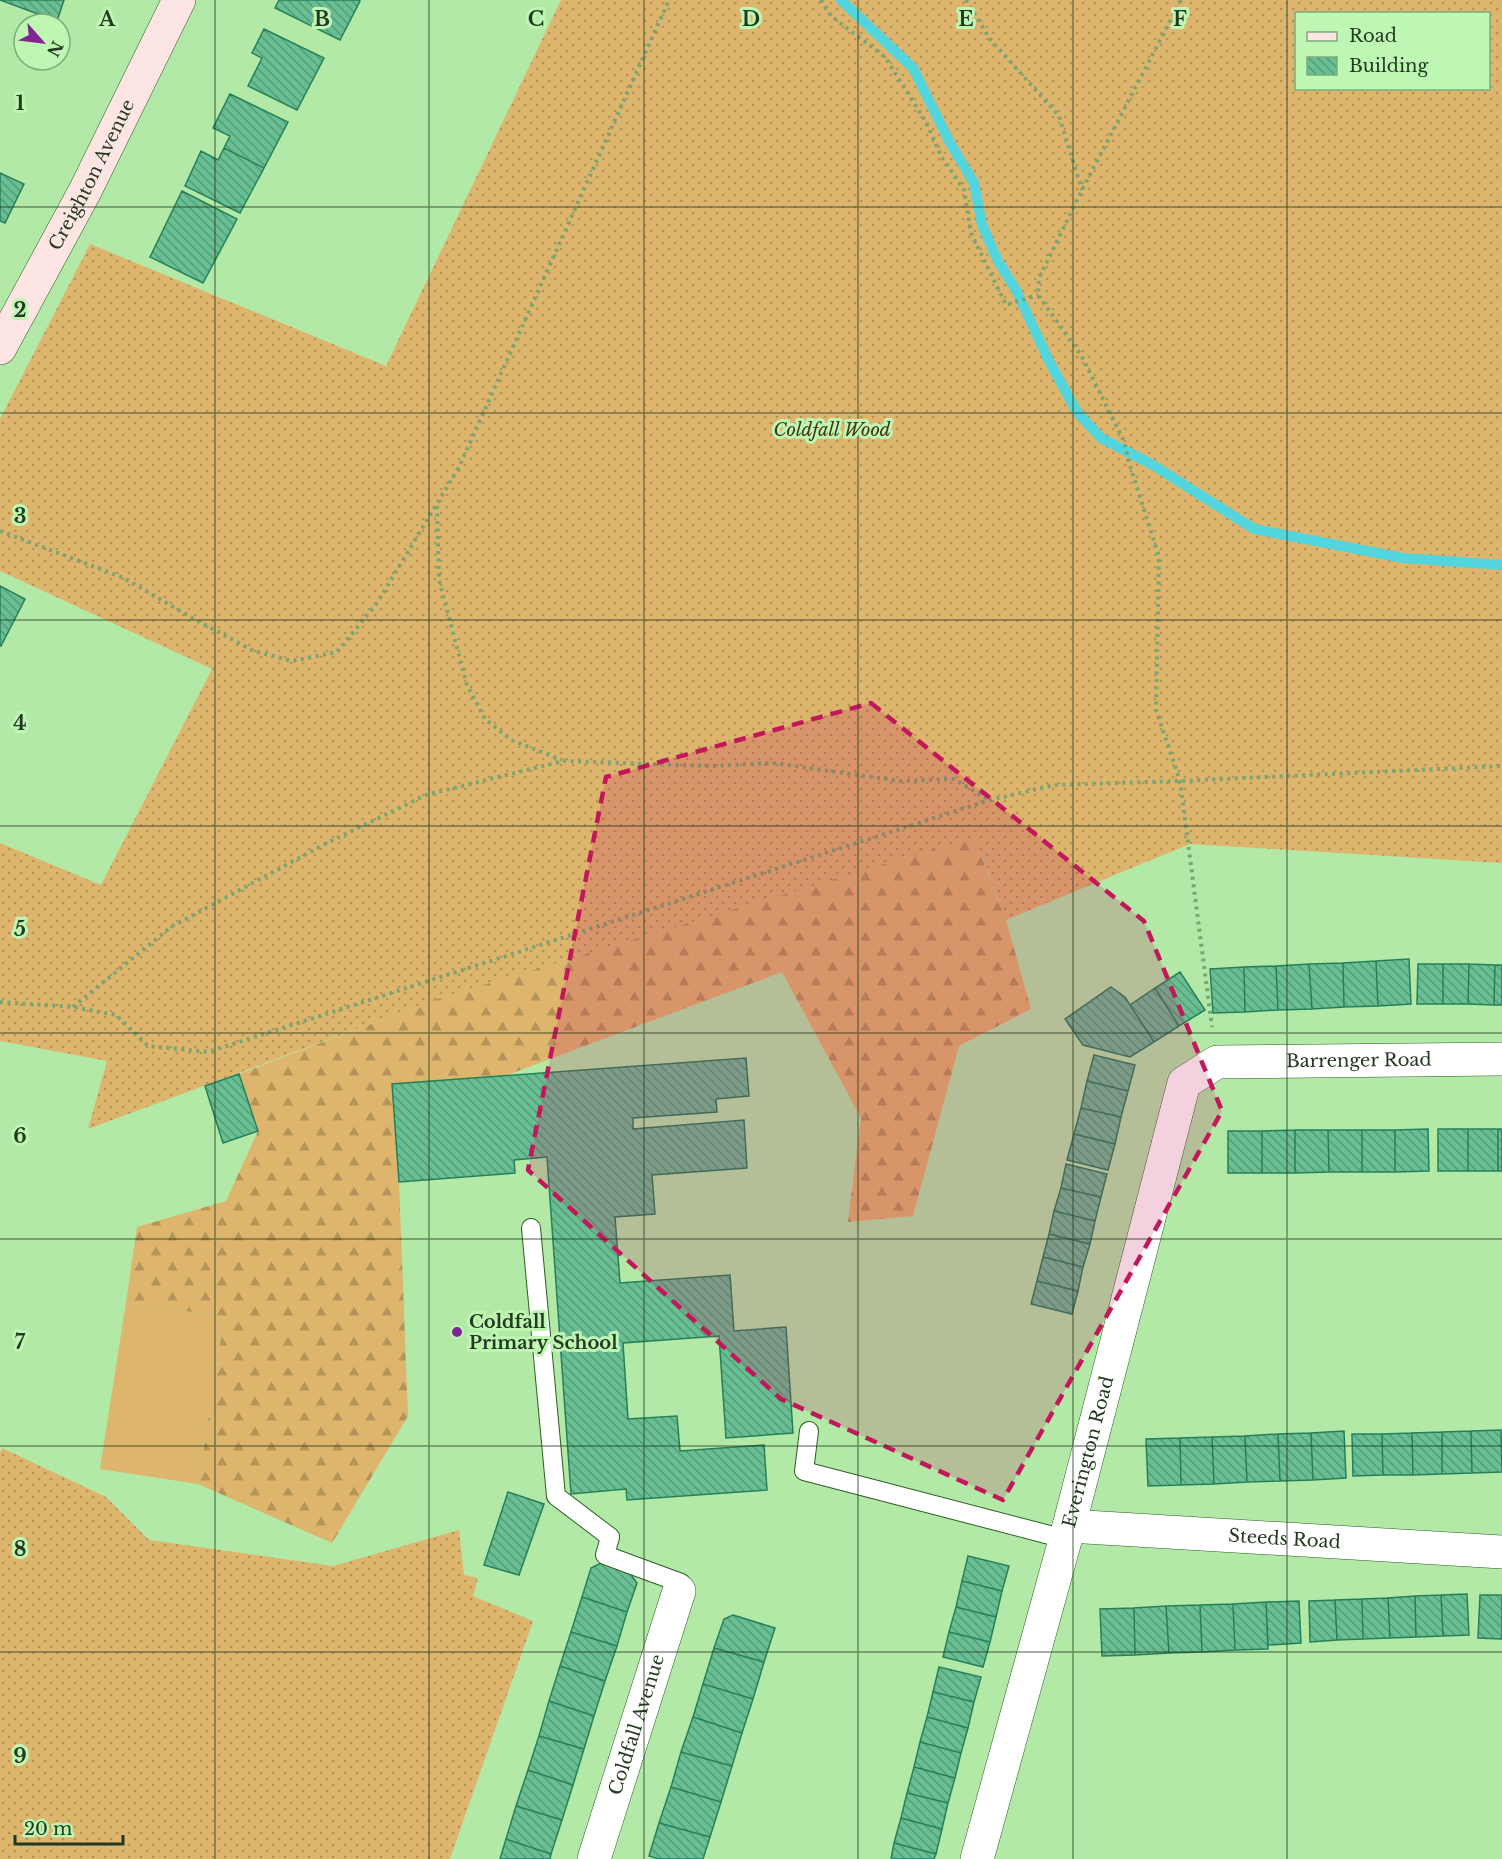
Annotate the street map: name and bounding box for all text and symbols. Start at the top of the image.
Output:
text: A [98,7,116,31]
text: B [314,7,330,31]
text: C [528,7,544,31]
text: D [742,7,760,31]
text: E [958,7,974,31]
text: F [1173,7,1187,31]
north arrow [12,12,72,72]
legend [1295,12,1490,90]
text: Road [1349,25,1397,47]
text: N [43,38,68,60]
text: Building [1349,55,1428,77]
text: 1 [16,91,25,115]
street label: Creighton Avenue [44,96,139,254]
text: 2 [13,298,27,322]
park label: Coldfall Wood [773,419,891,441]
text: 3 [14,504,26,528]
text: 4 [13,711,27,735]
text: 5 [14,917,26,941]
street label: Barrenger Road [1286,1049,1432,1072]
text: 6 [13,1124,27,1148]
place label: Coldfall Primary School [469,1311,618,1354]
marker: Coldfall Primary School [450,1325,464,1339]
text: 7 [15,1330,26,1354]
street label: Everington Road [1058,1374,1118,1530]
street label: Steeds Road [1228,1525,1341,1553]
text: 8 [14,1537,26,1561]
street label: Coldfall Avenue [604,1651,669,1798]
text: 9 [13,1744,27,1768]
scale bar [15,1808,123,1846]
text: 20 m [24,1818,72,1840]

